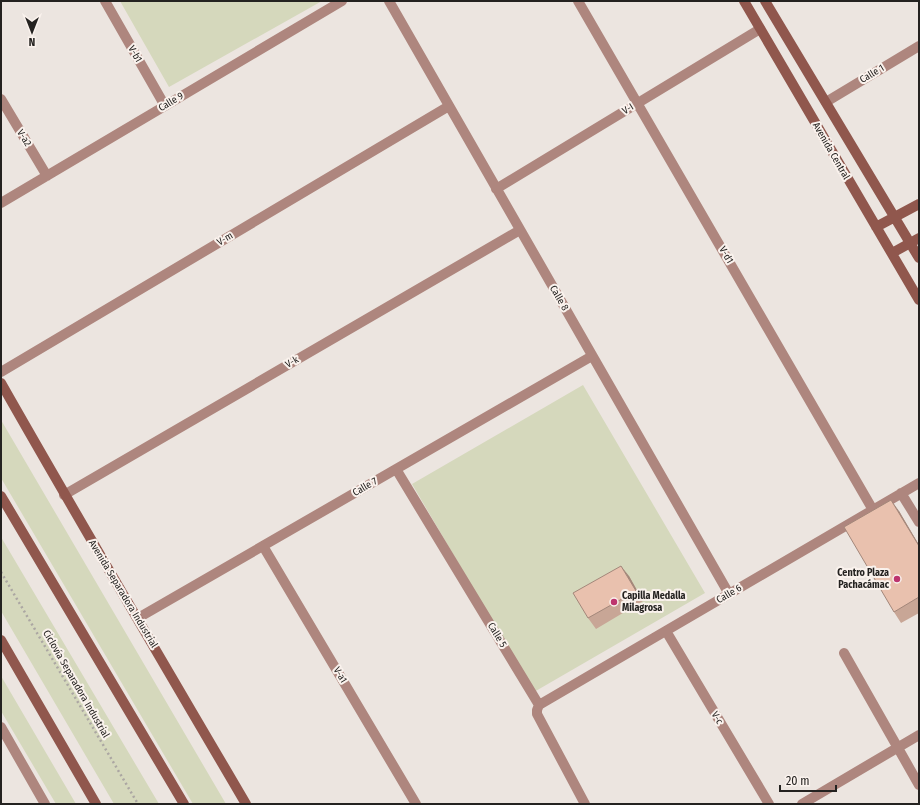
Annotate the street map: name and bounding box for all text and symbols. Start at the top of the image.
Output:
north arrow [12,12,52,52]
text: N [29,35,35,48]
street label: V-b1 [125,44,145,64]
street label: Calle 1 [858,62,886,86]
street label: Calle 9 [156,90,186,114]
street label: V-I [620,101,636,117]
street label: Avenida Central [810,120,852,182]
street label: V-a2 [14,127,34,149]
street label: V-m [215,230,235,248]
street label: V-d1 [716,244,736,266]
street label: Calle 8 [547,283,571,313]
street label: V-k [283,353,301,370]
street label: Calle 7 [351,475,379,499]
street label: Avenida Separadora Industrial [86,538,160,650]
place label: Centro Plaza Pachacámac [837,567,890,591]
marker: Centro Plaza Pachacámac [892,574,902,584]
street label: Calle 6 [714,582,744,606]
place label: Capilla Medalla Milagrosa [622,590,686,614]
marker: Capilla Medalla Milagrosa [609,597,619,607]
street label: Calle 5 [485,620,509,650]
street label: Ciclovía Separadora Industrial [40,627,113,740]
street label: V-a1 [331,665,349,685]
street label: V-c [709,709,726,727]
scale bar [780,767,836,793]
text: 20 m [786,774,810,788]

